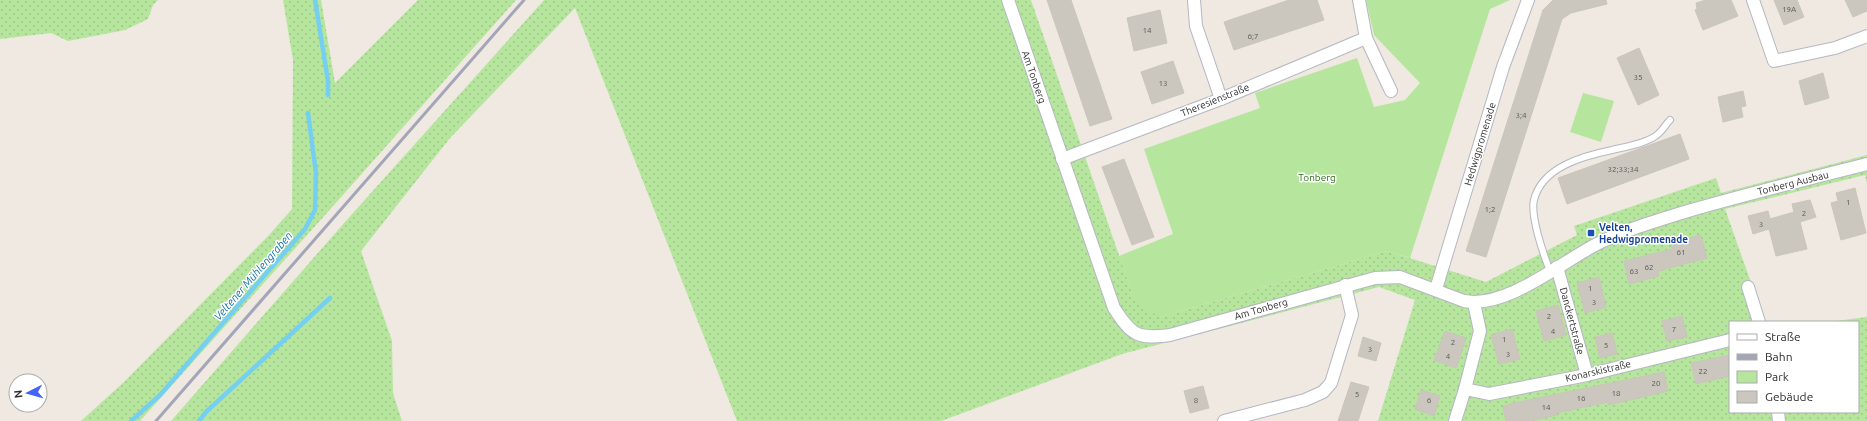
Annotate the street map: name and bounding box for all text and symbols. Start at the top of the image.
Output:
house number: 19A [1782,5,1797,14]
house number: 14 [1142,26,1152,35]
house number: 6;7 [1248,32,1259,41]
street label: Am Tonberg [1020,49,1048,105]
house number: 35 [1633,73,1643,82]
house number: 13 [1158,79,1168,88]
street label: Theresienstraße [1179,81,1251,119]
street label: Hedwigpromenade [1462,101,1498,187]
house number: 3;4 [1516,111,1527,120]
house number: 32;33;34 [1607,165,1639,174]
street label: Tonberg Ausbau [1756,169,1830,197]
park label: Tonberg [1298,172,1336,183]
house number: 1 [1846,198,1850,207]
house number: 1;2 [1485,205,1496,214]
house number: 2 [1802,209,1806,218]
house number: 3 [1759,220,1763,229]
place label: Velten, Hedwigpromenade [1599,222,1688,245]
marker: Velten, Hedwigpromenade [1586,228,1596,238]
water label: Veltener Mühlengraben [211,229,295,323]
house number: 61 [1676,248,1686,257]
house number: 62 [1644,263,1654,272]
house number: 63 [1629,267,1639,276]
house number: 1 [1588,284,1592,293]
street label: Danckertstraße [1558,286,1586,356]
street label: Am Tonberg [1233,296,1289,322]
house number: 3 [1592,298,1596,307]
house number: 2 [1547,312,1551,321]
legend [1729,321,1859,413]
house number: 7 [1672,325,1676,334]
house number: 4 [1551,327,1556,336]
text: Straße [1765,330,1801,343]
house number: 1 [1502,335,1506,344]
house number: 2 [1451,338,1455,347]
house number: 5 [1604,341,1608,350]
house number: 3 [1368,345,1372,354]
house number: 3 [1506,350,1510,359]
text: Bahn [1765,350,1793,363]
house number: 4 [1446,352,1451,361]
street label: Konarskistraße [1564,358,1632,384]
house number: 22 [1698,367,1708,376]
text: Park [1765,370,1789,383]
north arrow [8,373,48,413]
house number: 20 [1651,379,1661,388]
text: N [12,389,24,399]
house number: 18 [1611,389,1621,398]
house number: 5 [1355,390,1359,399]
text: Gebäude [1765,390,1813,403]
house number: 16 [1576,394,1586,403]
house number: 8 [1194,396,1199,405]
house number: 6 [1427,396,1432,405]
house number: 14 [1541,403,1551,412]

